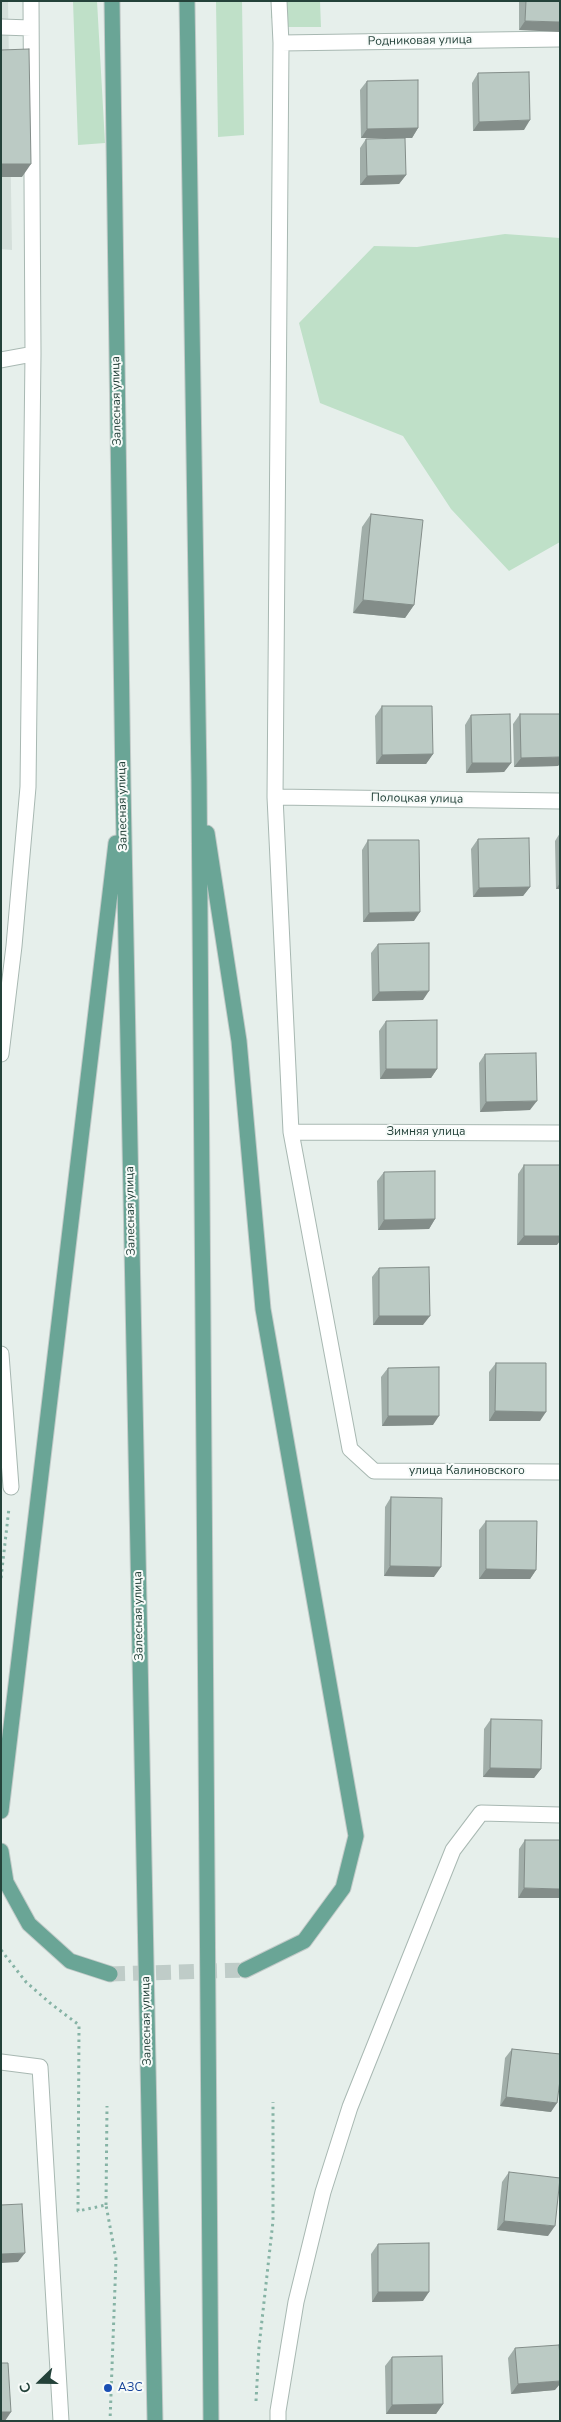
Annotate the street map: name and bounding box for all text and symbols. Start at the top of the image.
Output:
street label: Родниковая улица [368,33,472,49]
street label: Залесная улица [109,356,125,446]
street label: Залесная улица [115,761,131,851]
street label: Полоцкая улица [371,791,463,807]
street label: Зимняя улица [386,1125,466,1139]
street label: Залесная улица [123,1166,139,1256]
street label: улица Калиновского [409,1464,525,1478]
street label: Залесная улица [131,1571,147,1661]
street label: Залесная улица [139,1976,155,2066]
north arrow [15,2357,65,2407]
text: С [15,2380,36,2396]
place label: АЗС [118,2381,143,2395]
marker: АЗС [102,2382,114,2394]

